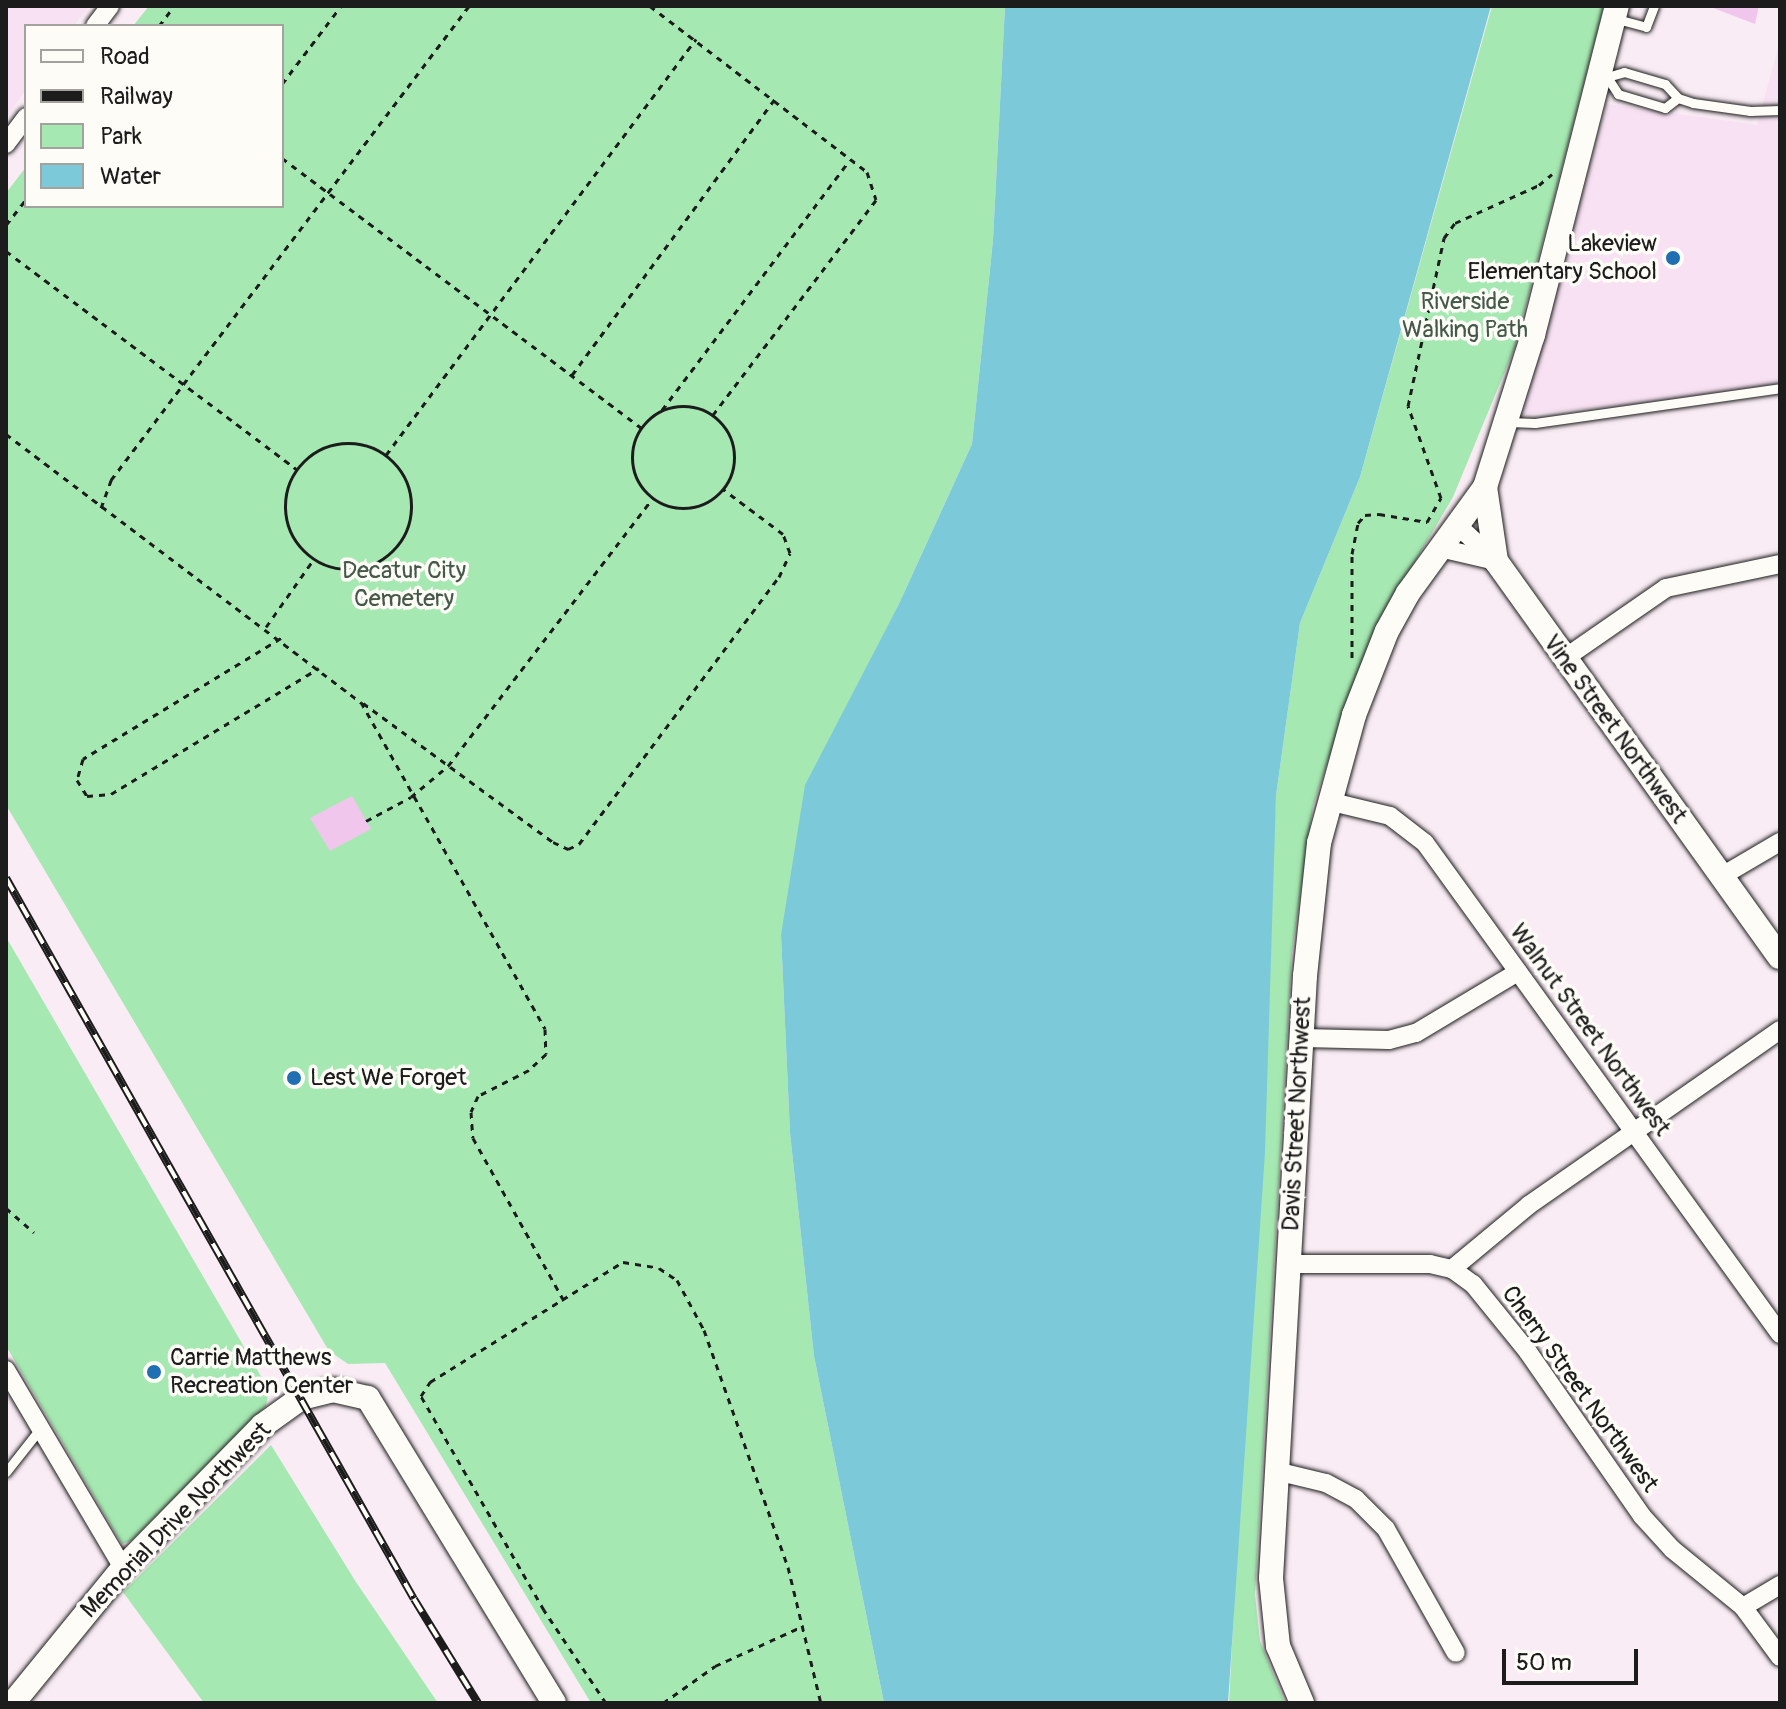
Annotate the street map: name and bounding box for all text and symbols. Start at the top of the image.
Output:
legend [24,24,284,208]
text: Road [100,42,150,71]
text: Railway [100,82,173,111]
text: Park [100,122,142,151]
text: Water [100,162,161,191]
place label: Lakeview Elementary School [1467,230,1657,286]
marker: Lakeview Elementary School [1664,249,1682,267]
park label: Riverside Walking Path [1402,288,1528,344]
park label: Decatur City Cemetery [342,557,466,613]
street label: Vine Street Northwest [1537,629,1693,829]
street label: Walnut Street Northwest [1503,918,1677,1142]
street label: Davis Street Northwest [1276,996,1318,1232]
place label: Lest We Forget [310,1064,467,1092]
marker: Lest We Forget [285,1069,303,1087]
street label: Cherry Street Northwest [1496,1280,1664,1498]
place label: Carrie Matthews Recreation Center [170,1344,353,1400]
marker: Carrie Matthews Recreation Center [145,1363,163,1381]
street label: Memorial Drive Northwest [75,1416,277,1624]
scale bar [1506,1633,1642,1683]
text: 50 m [1516,1648,1572,1677]

